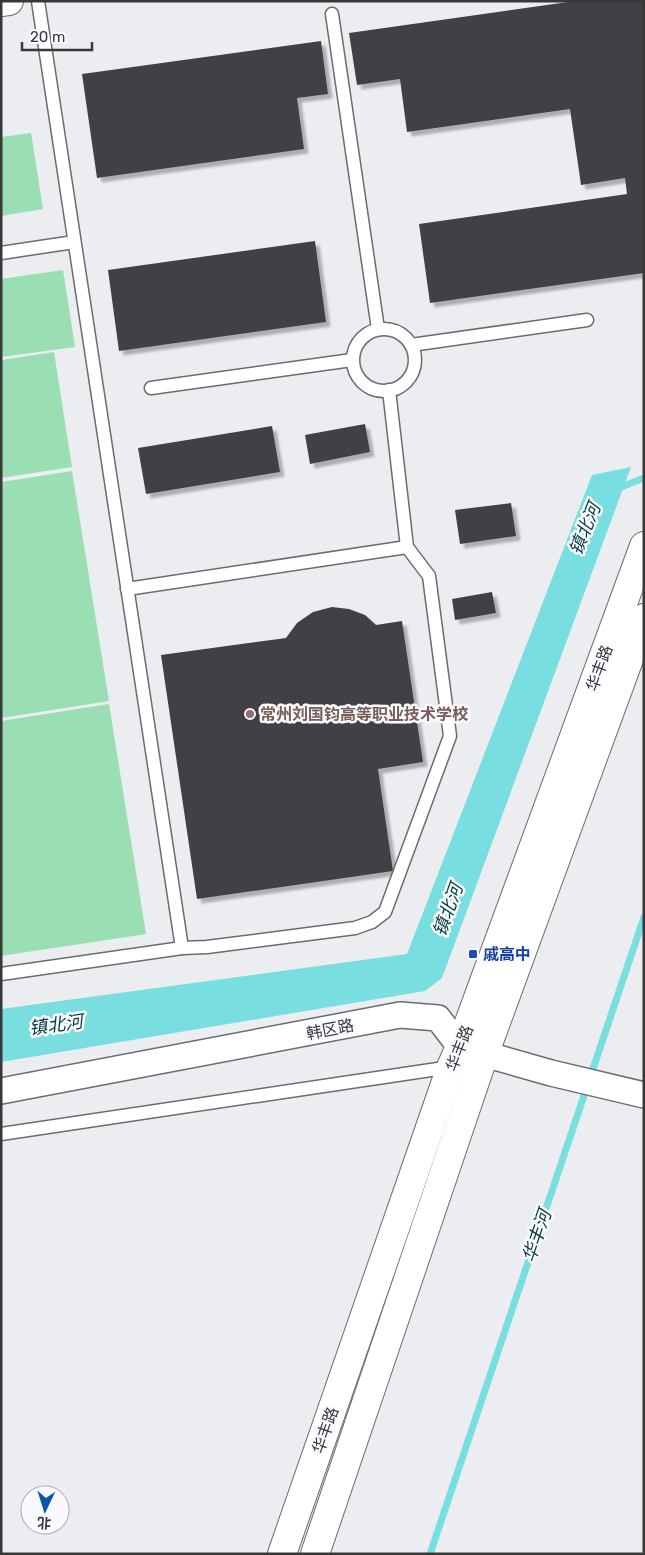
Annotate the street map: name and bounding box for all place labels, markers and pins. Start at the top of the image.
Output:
place label: 常州刘国钧高等职业技术学校 [260,705,469,724]
marker: 常州刘国钧高等职业技术学校 [244,708,256,720]
place label: 戚高中 [483,945,531,964]
marker: 戚高中 [467,948,479,960]

